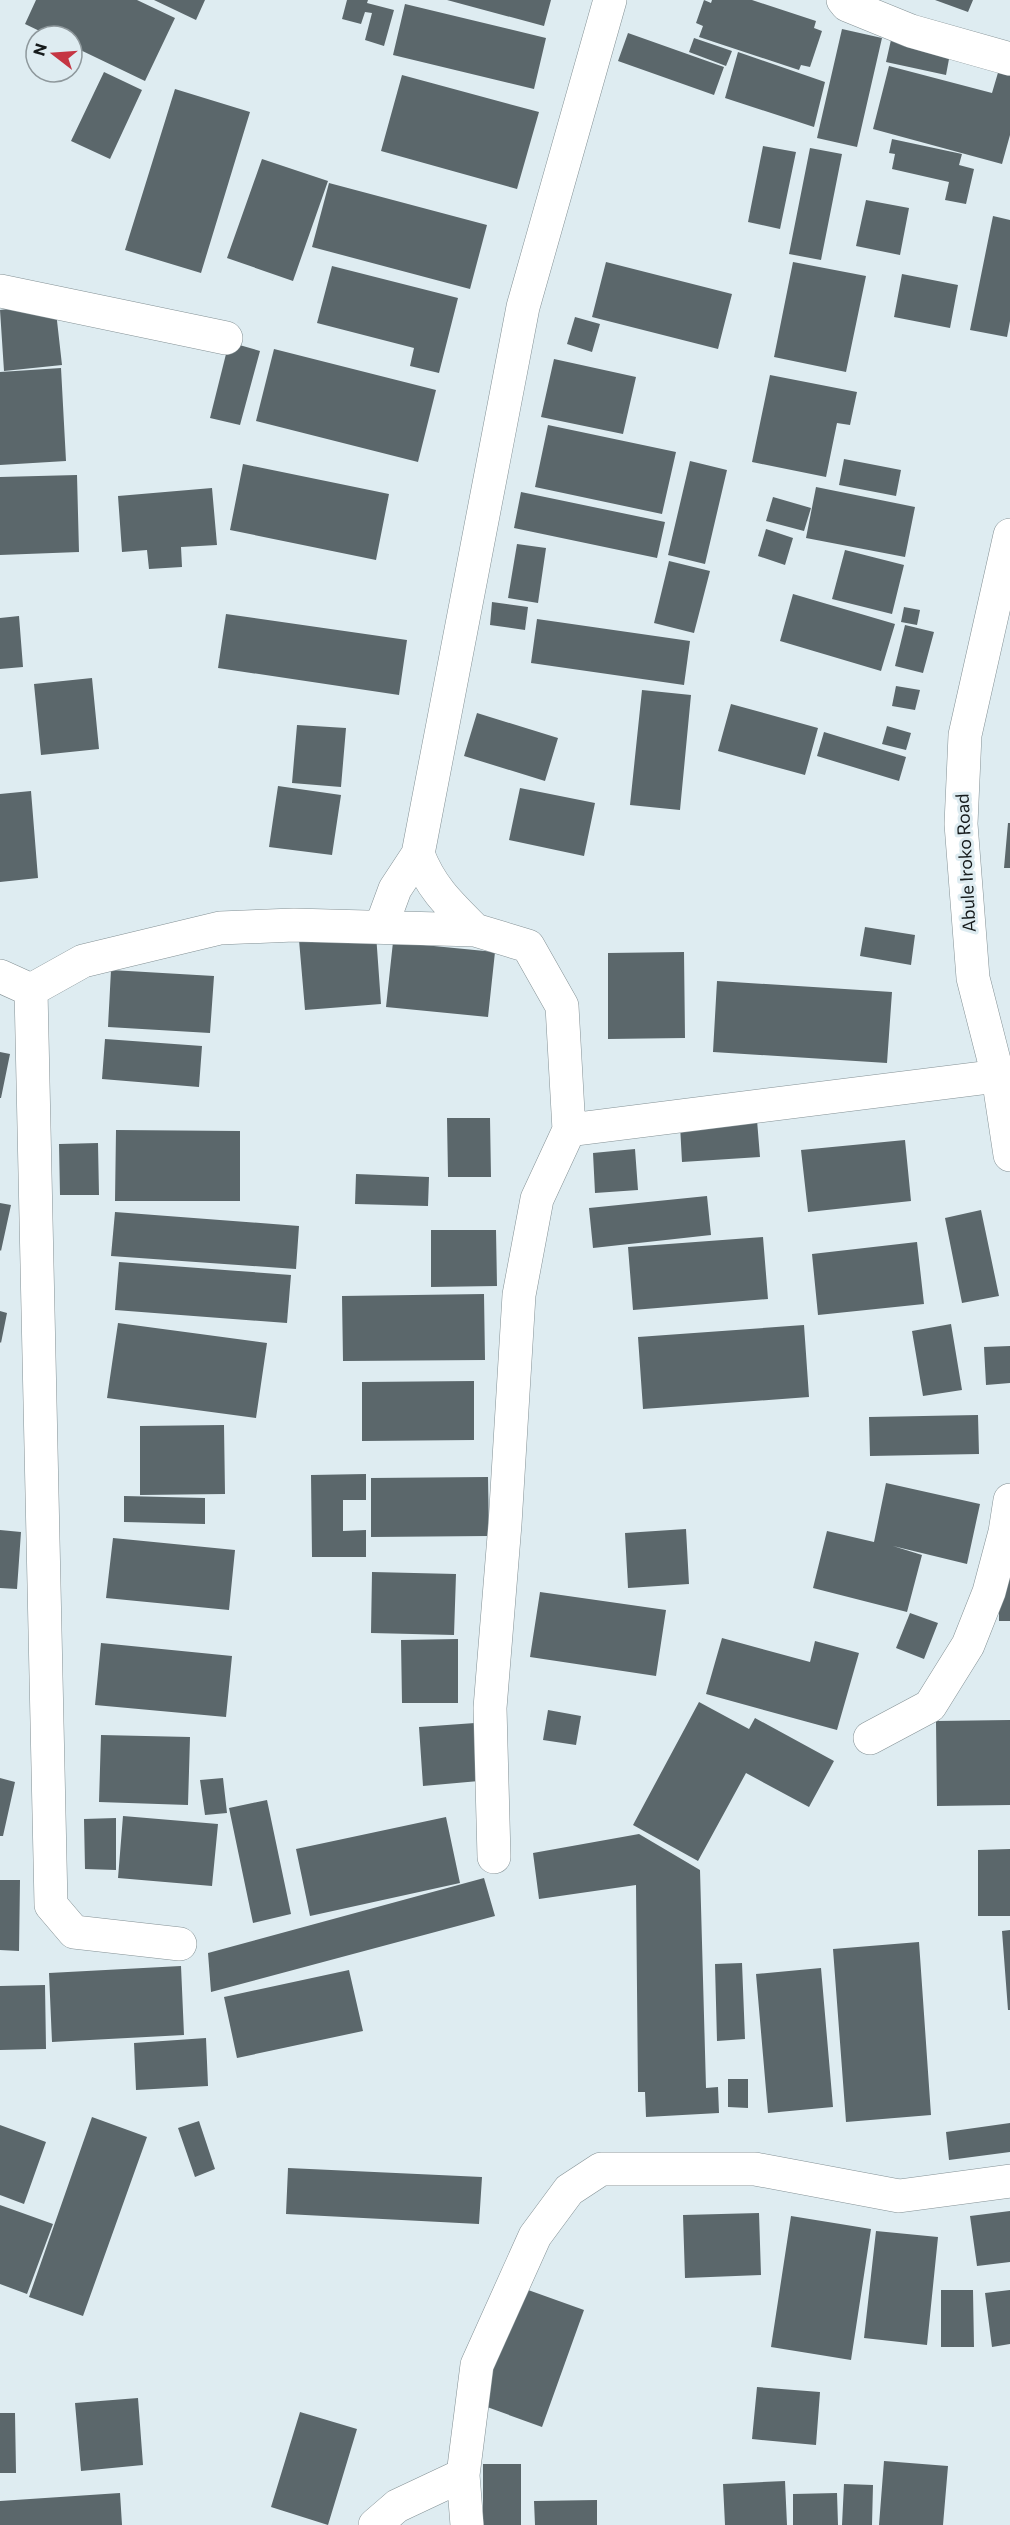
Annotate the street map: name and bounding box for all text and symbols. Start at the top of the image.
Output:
north arrow [24,24,84,84]
text: N [28,41,50,58]
street label: Abule Iroko Road [950,793,980,933]

